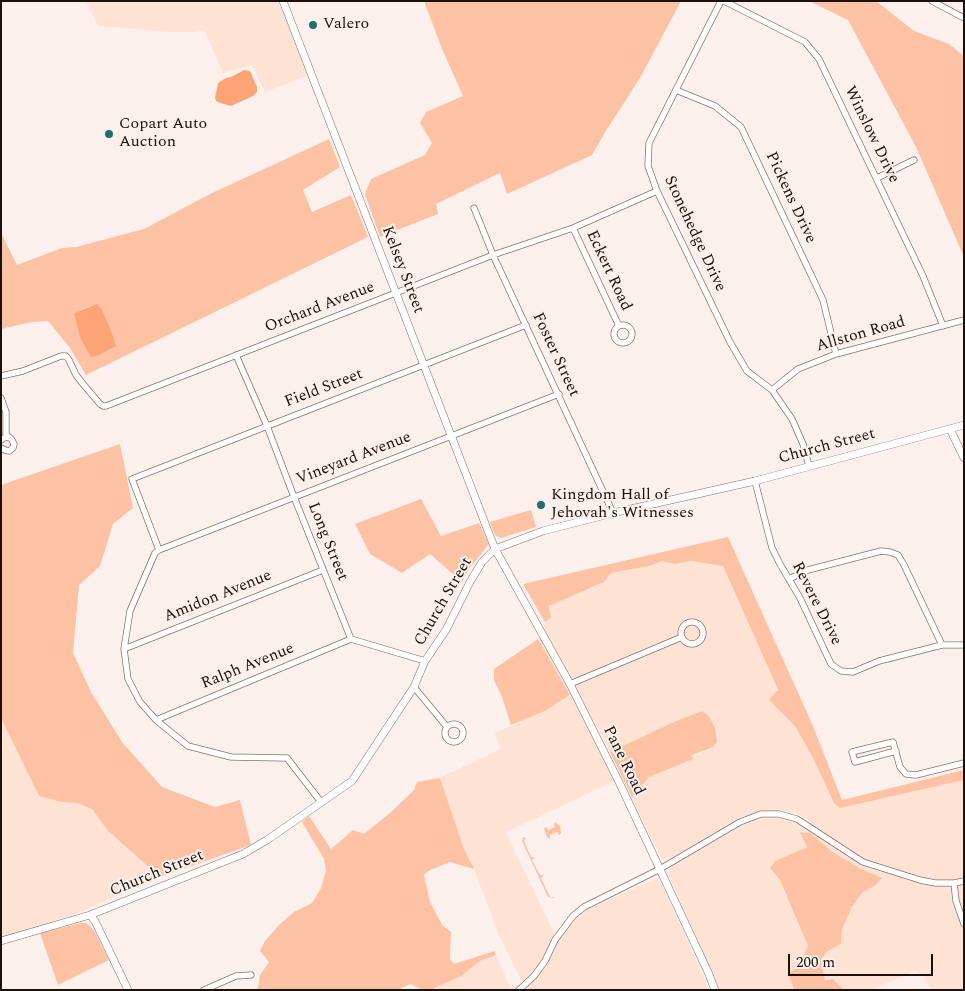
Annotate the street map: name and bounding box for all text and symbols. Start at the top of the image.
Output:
place label: Valero [323,15,369,35]
marker: Valero [307,19,319,31]
street label: Winslow Drive [839,83,903,187]
place label: Copart Auto Auction [119,115,207,153]
marker: Copart Auto Auction [103,128,115,140]
street label: Pickens Drive [760,149,820,247]
street label: Stonehedge Drive [659,173,729,295]
street label: Kelsey Street [377,224,427,316]
street label: Eckert Road [581,228,635,314]
street label: Orchard Avenue [262,278,378,338]
street label: Foster Street [527,310,583,400]
street label: Allston Road [814,313,908,357]
street label: Field Street [282,365,366,413]
street label: Church Street [777,425,877,469]
street label: Vineyard Avenue [294,428,414,490]
place label: Kingdom Hall of Jehovah's Witnesses [551,486,694,524]
marker: Kingdom Hall of Jehovah's Witnesses [535,499,547,511]
street label: Long Street [303,500,351,584]
street label: Church Street [411,554,477,650]
street label: Revere Drive [787,559,845,649]
street label: Amidon Avenue [161,567,275,627]
street label: Ralph Avenue [199,640,297,694]
street label: Pane Road [598,723,648,799]
street label: Church Street [107,847,207,901]
scale bar [790,944,935,976]
text: 200 m [796,951,835,974]

